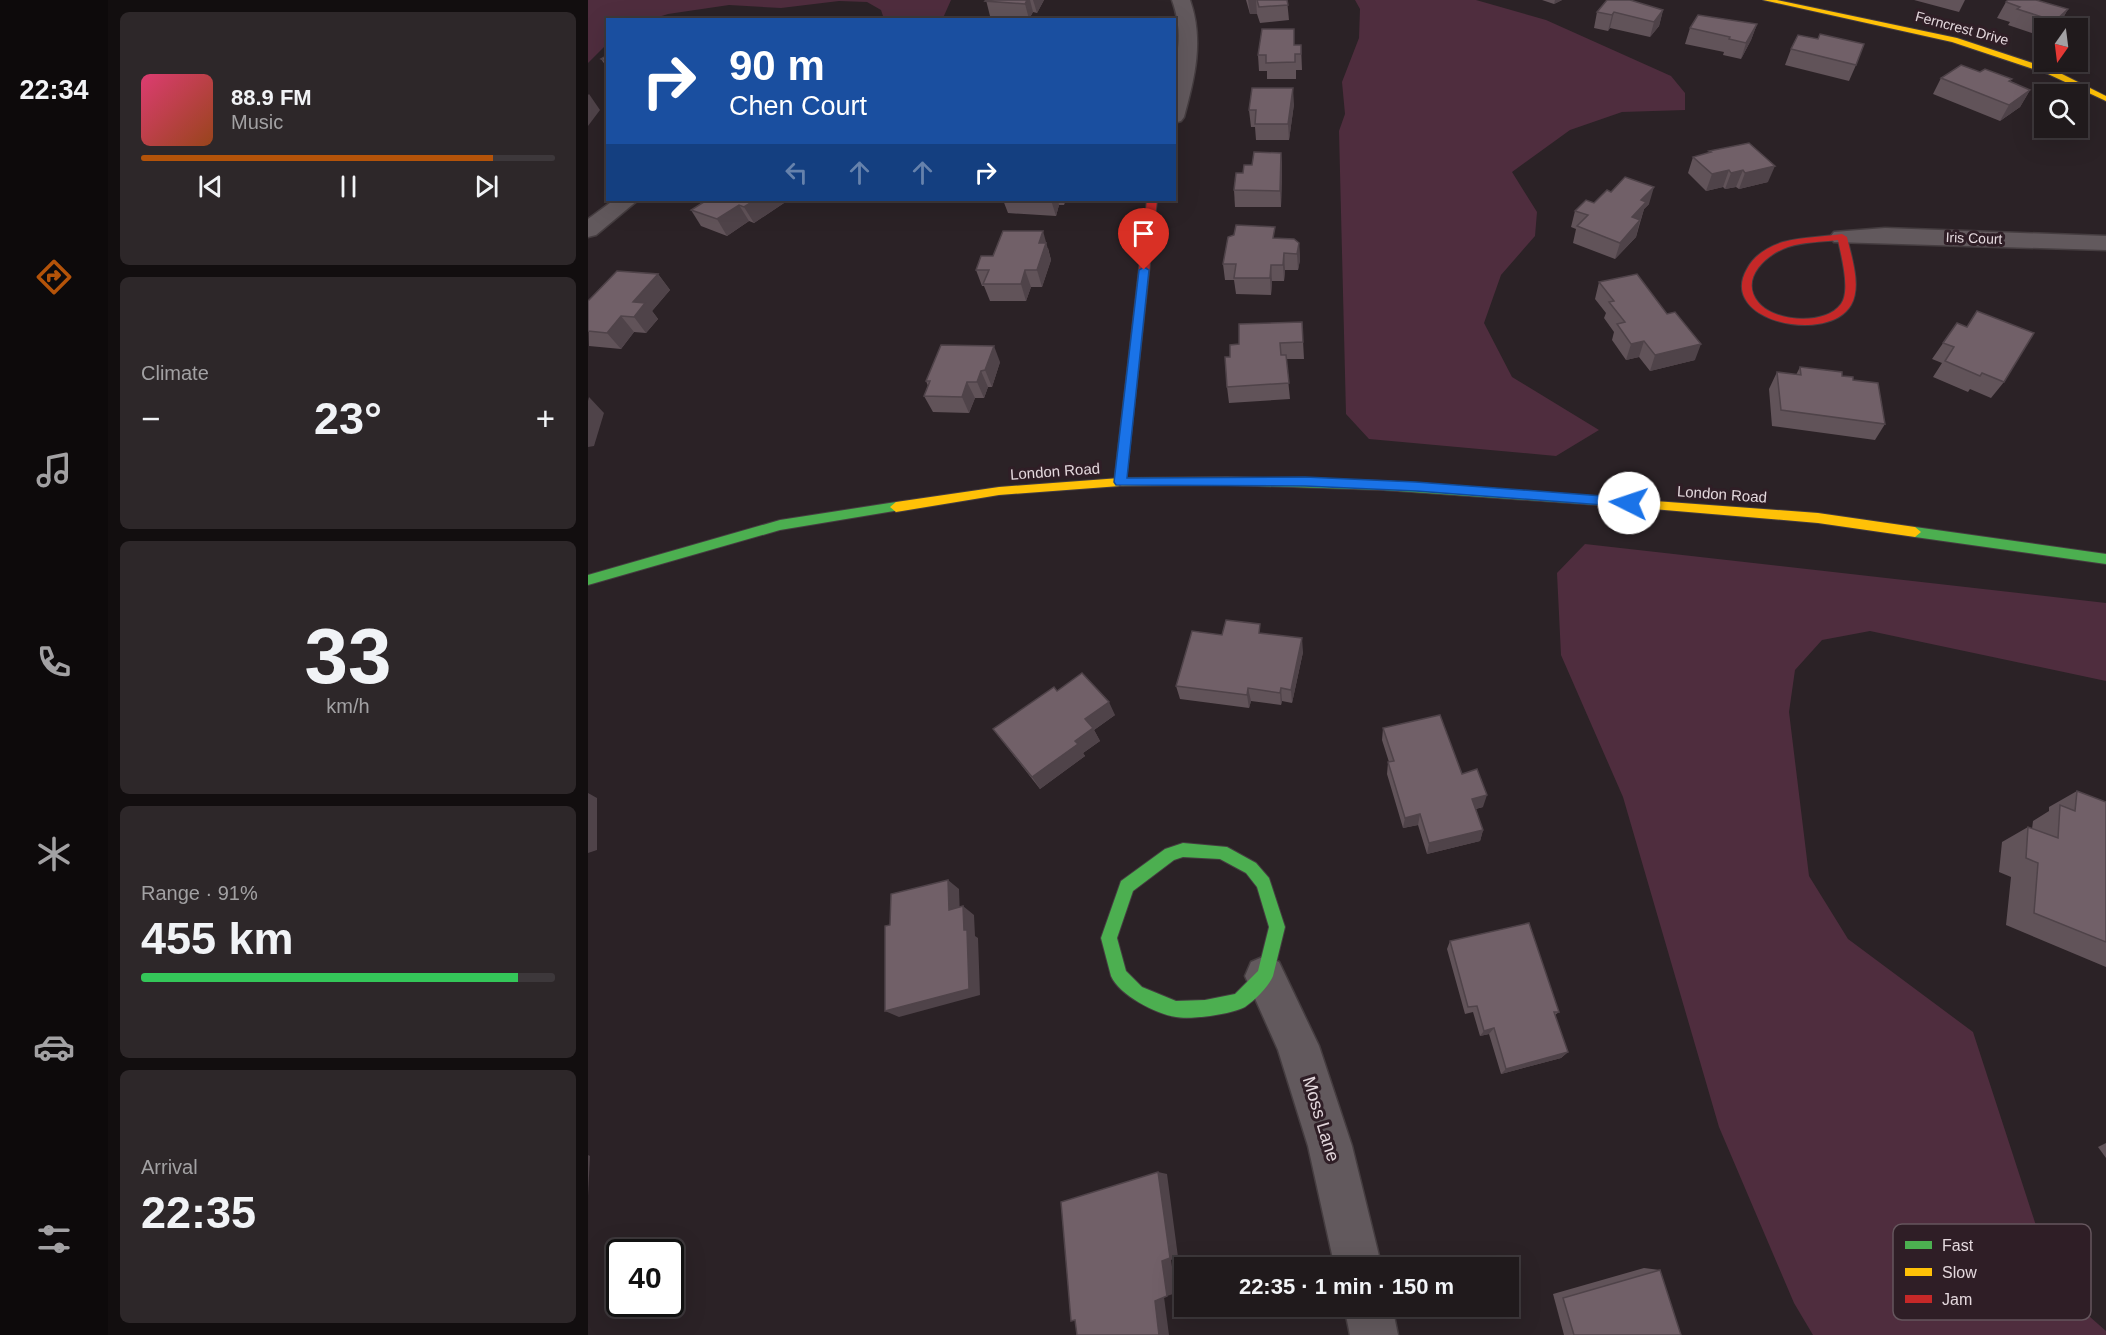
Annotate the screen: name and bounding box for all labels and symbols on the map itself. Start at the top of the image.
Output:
street label: Ferncrest Drive [1914,8,2010,48]
north arrow [2034,18,2088,72]
pin [1118,208,1169,270]
street label: Iris Court [1945,229,2003,247]
street label: London Road [1009,459,1101,483]
position arrow [1597,471,1661,535]
street label: London Road [1676,482,1768,506]
street label: Moss Lane [1299,1074,1343,1164]
legend [1893,1224,2091,1320]
text: Fast [1942,1237,1974,1254]
speed limit sign: 40 [606,1239,684,1317]
text: Slow [1942,1264,1977,1281]
text: Jam [1942,1291,1972,1308]

